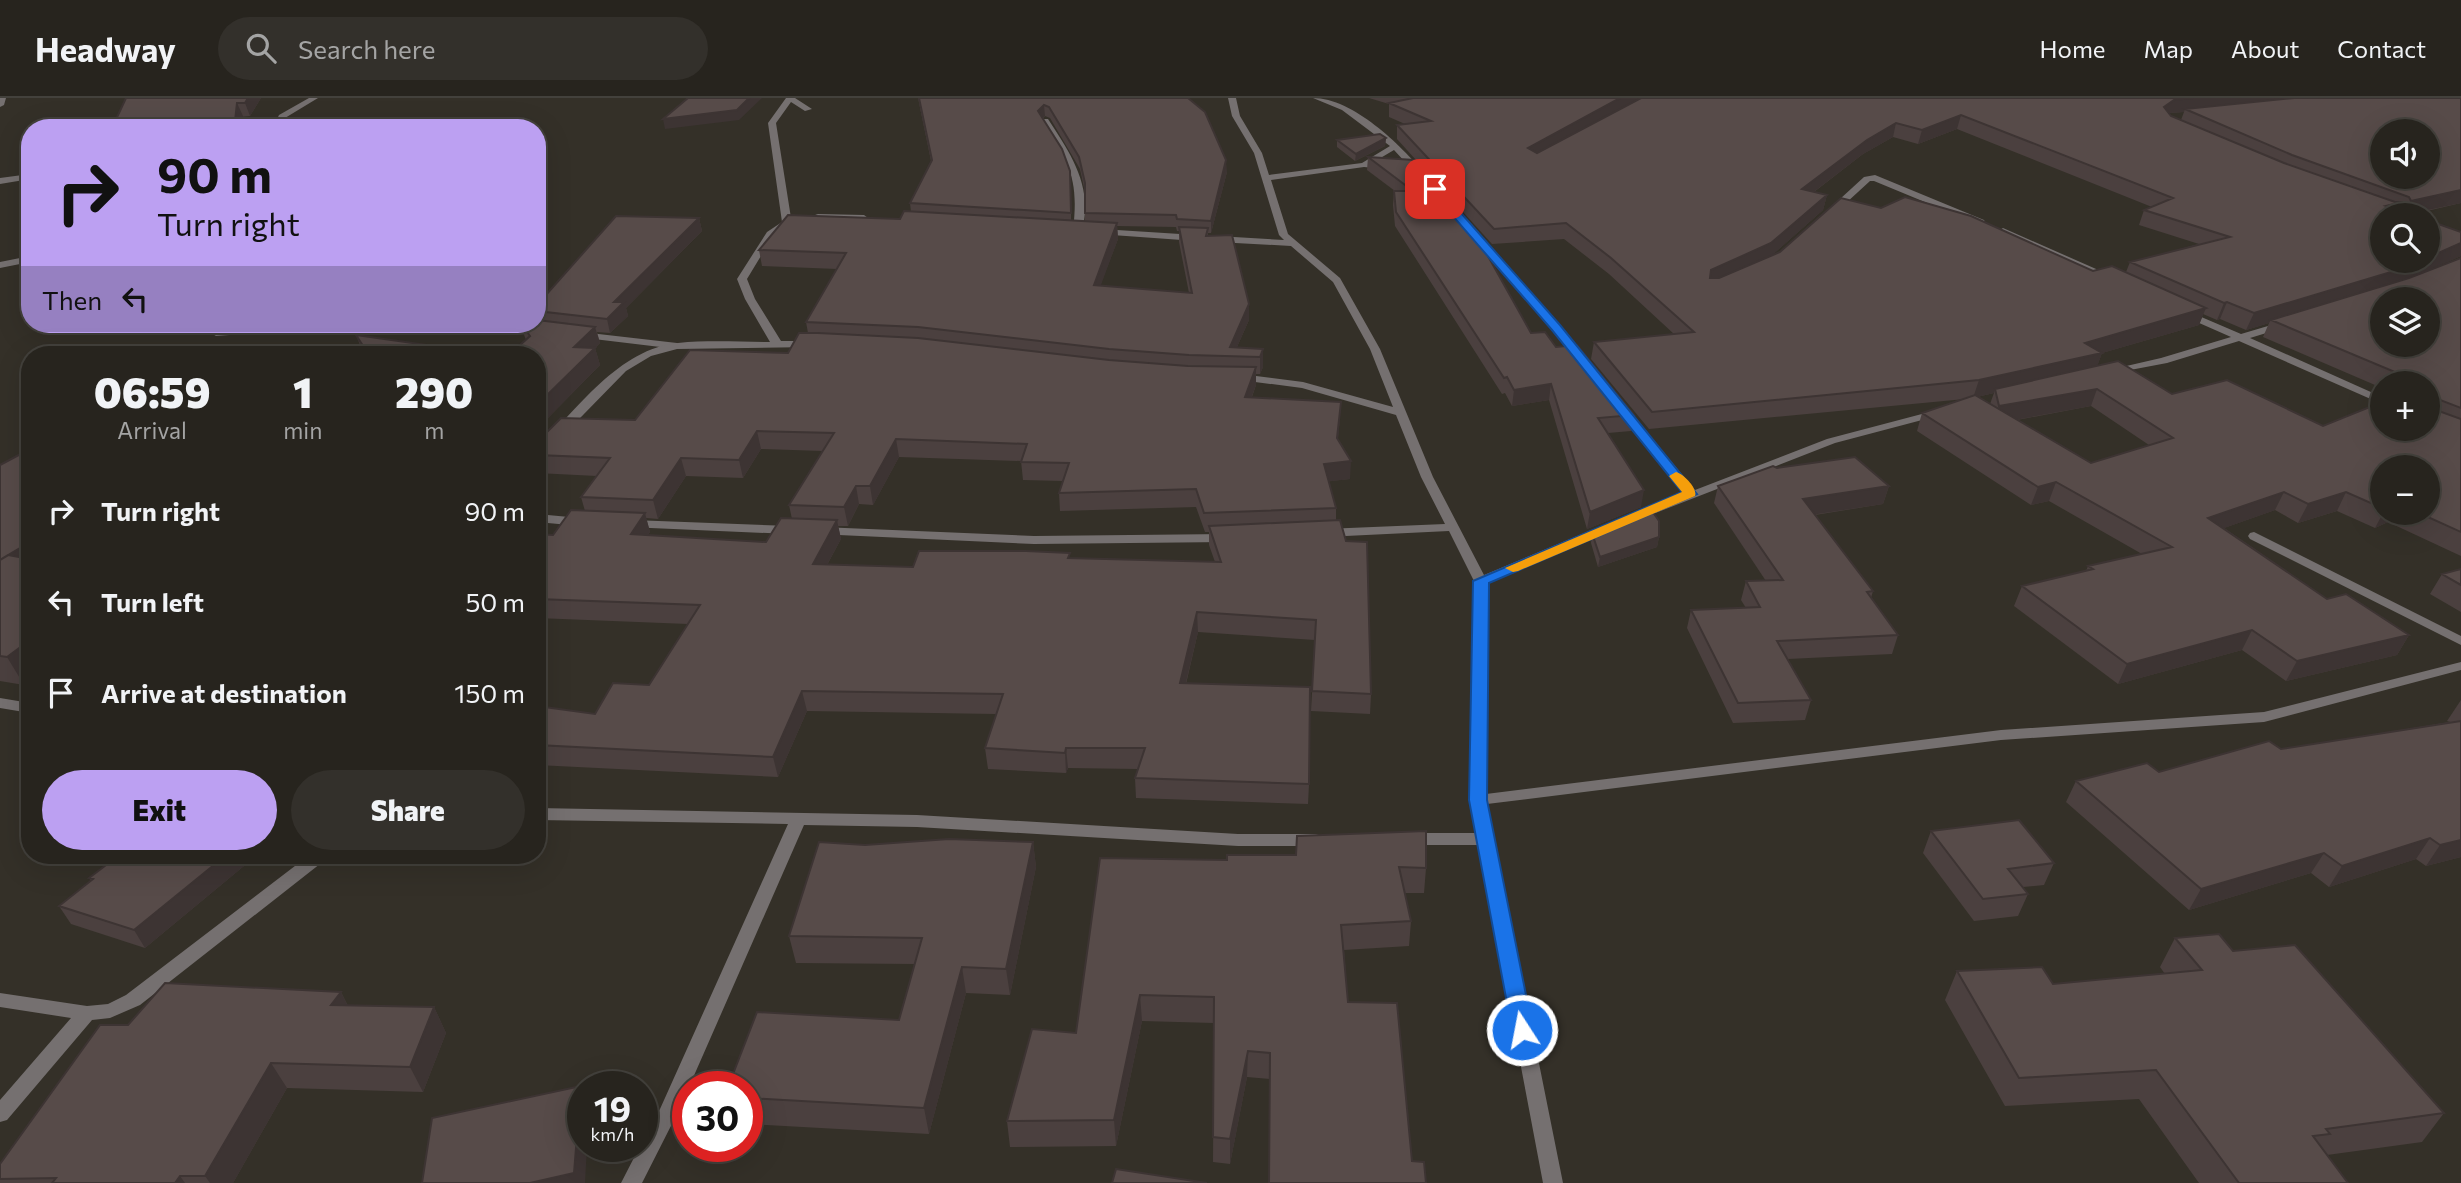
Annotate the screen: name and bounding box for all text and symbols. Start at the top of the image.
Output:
search box [218,17,708,80]
text: Headway [35,28,176,69]
icon: search [242,29,280,67]
text: Search here [298,33,436,64]
text: Home [2040,34,2106,63]
text: Map [2144,34,2193,63]
text: About [2231,34,2299,63]
text: Contact [2337,34,2426,63]
map controls [2370,119,2440,525]
button: sound [2370,119,2440,189]
text: 90 m [157,143,272,203]
icon: right [42,147,133,238]
pin [1405,159,1465,219]
icon: arrive [1416,170,1454,208]
text: Turn right [157,203,300,243]
button: search [2370,203,2440,273]
icon: left [116,280,154,318]
text: Then [42,284,102,315]
button: layers [2370,287,2440,357]
text: 06:59 [94,365,211,417]
text: 1 [293,365,313,417]
text: 290 [395,365,473,417]
button: + [2370,371,2440,441]
text: Arrival [117,416,187,444]
text: min [283,416,322,444]
text: m [424,416,444,444]
button: − [2370,455,2440,525]
icon: right [42,492,80,530]
text: Turn right [101,495,220,526]
text: 90 m [465,495,525,526]
icon: left [42,583,80,621]
text: Turn left [101,586,204,617]
text: 50 m [465,586,525,617]
icon: arrive [42,674,80,712]
text: Arrive at destination [101,677,347,708]
text: 150 m [454,677,525,708]
button: Exit [42,770,277,850]
button: Share [291,770,525,850]
position arrow [1485,993,1559,1067]
speed limit sign: 30 [672,1071,763,1162]
text: 19 [594,1086,631,1129]
text: km/h [591,1123,634,1145]

